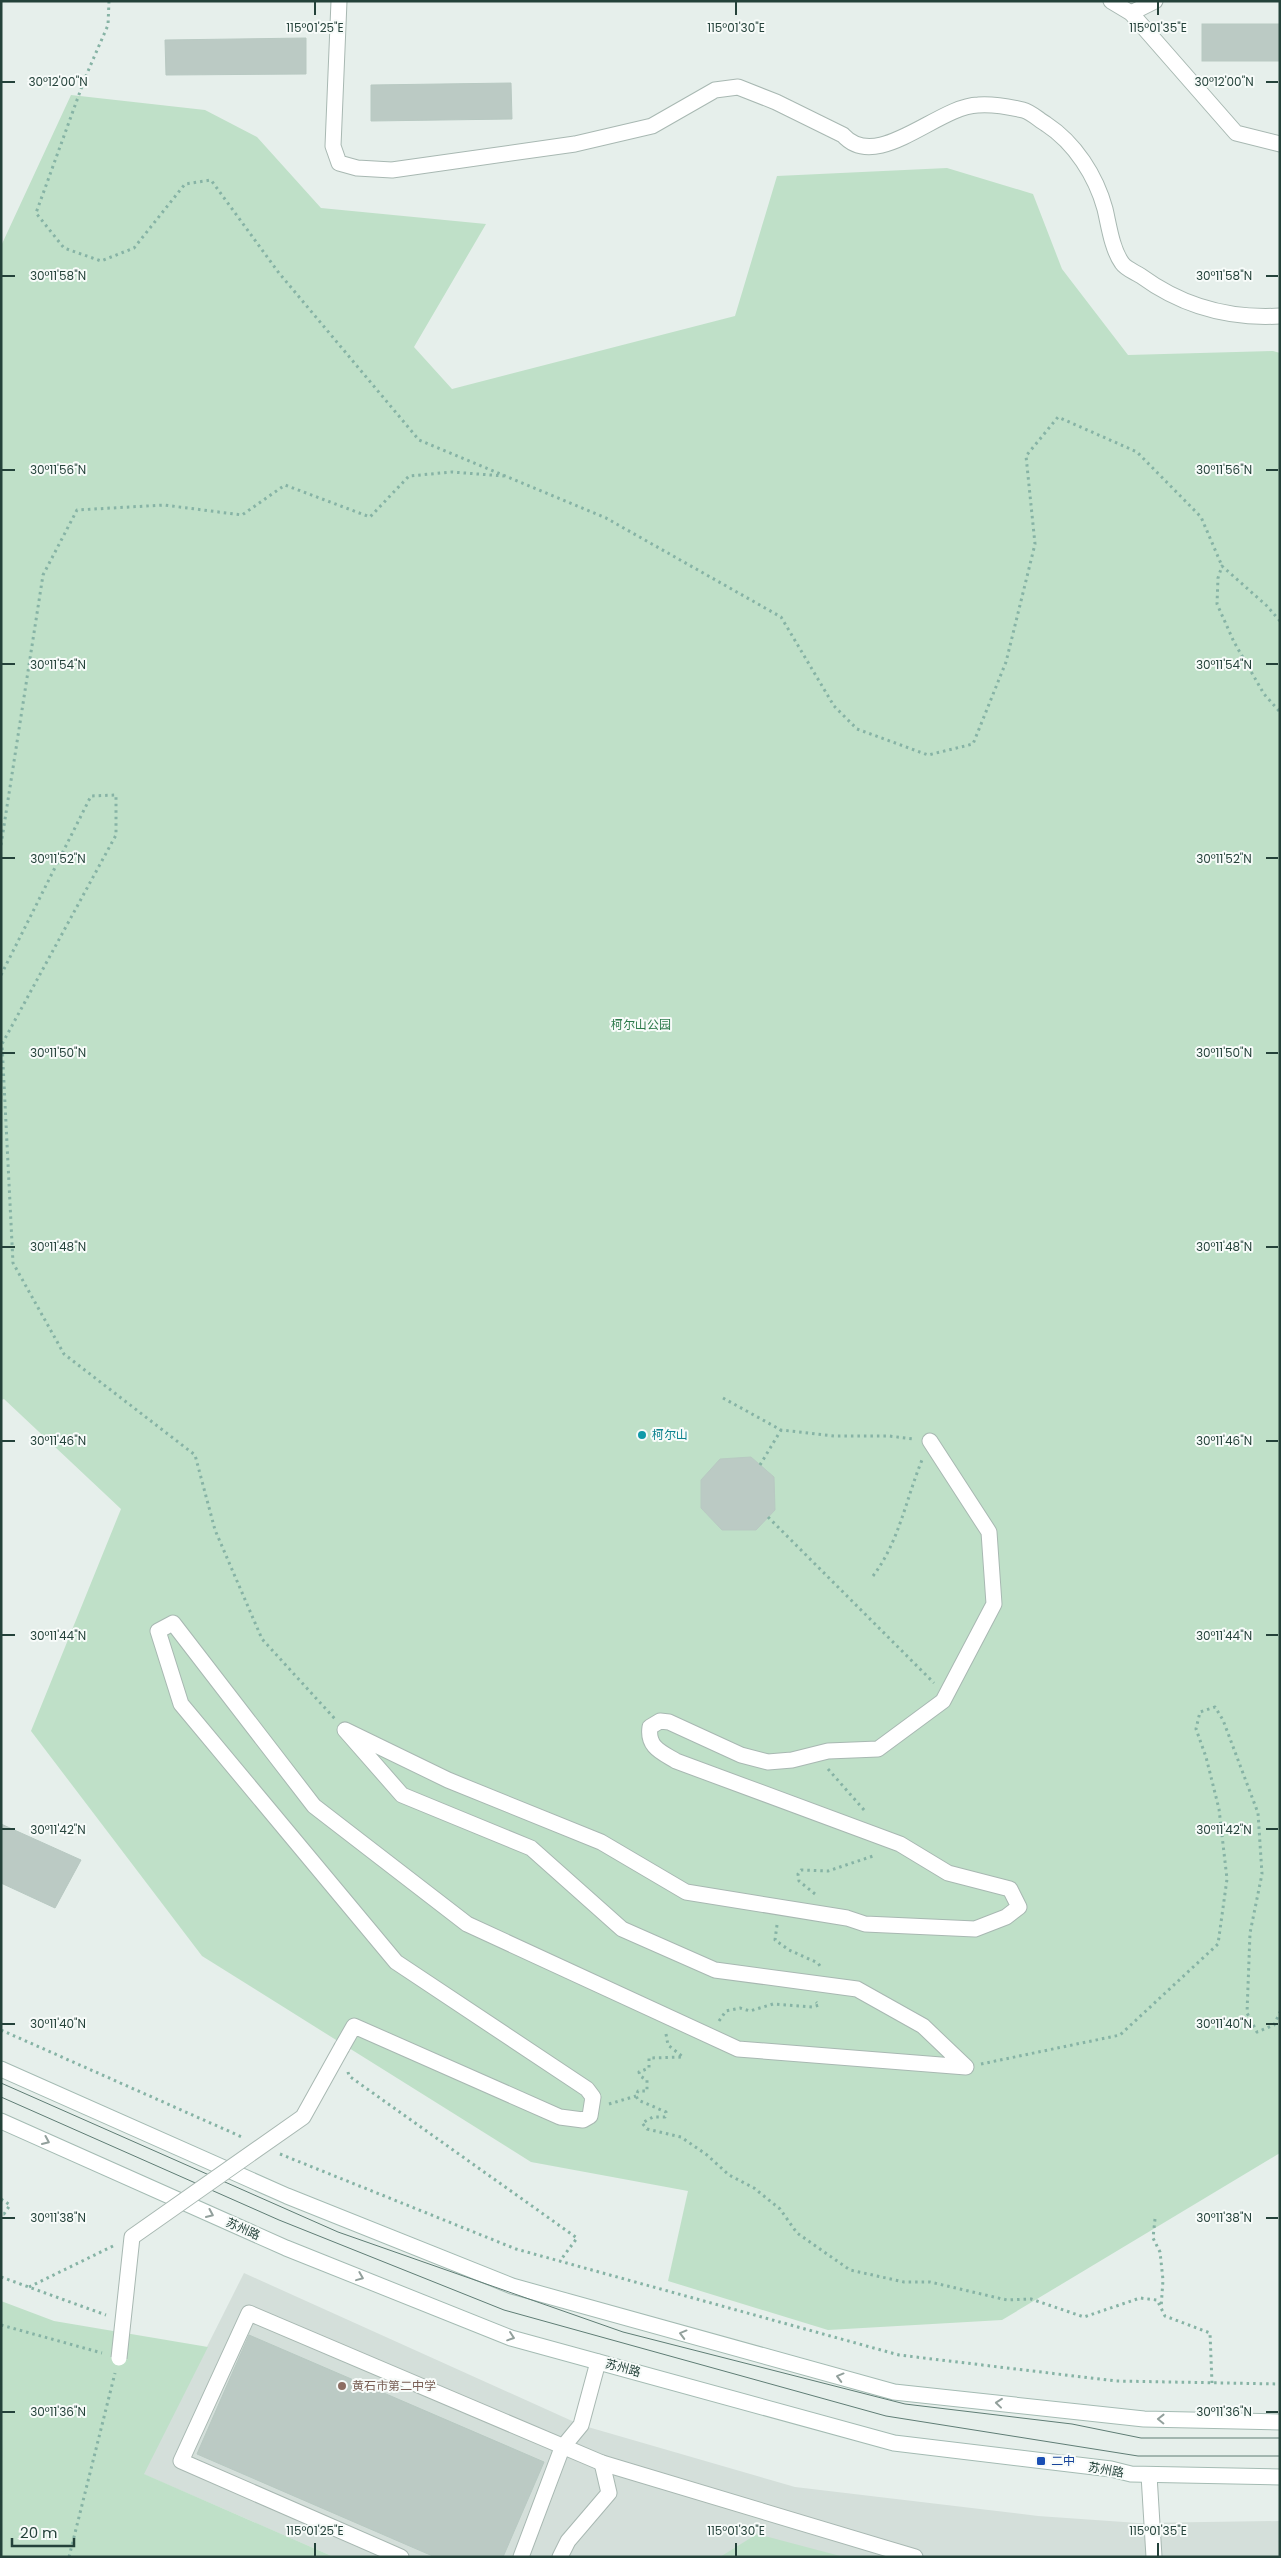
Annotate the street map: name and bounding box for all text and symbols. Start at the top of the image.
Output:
text: 115°01'25"E [286,19,344,36]
text: 115°01'30"E [707,19,765,36]
text: 115°01'35"E [1129,19,1187,36]
text: 30°12'00"N [28,73,88,90]
text: 30°12'00"N [1194,73,1254,90]
text: 30°11'58"N [30,267,86,284]
text: 30°11'58"N [1196,267,1252,284]
text: 30°11'56"N [30,461,86,478]
text: 30°11'56"N [1196,461,1252,478]
text: 30°11'54"N [30,656,86,673]
text: 30°11'54"N [1196,656,1252,673]
text: 30°11'52"N [30,850,86,867]
text: 30°11'52"N [1196,850,1252,867]
park label: 柯尔山公园 [611,1016,671,1033]
text: 30°11'50"N [30,1044,86,1061]
text: 30°11'50"N [1196,1044,1252,1061]
text: 30°11'48"N [30,1238,86,1255]
text: 30°11'48"N [1196,1238,1252,1255]
place label: 柯尔山 [652,1426,688,1443]
marker: 柯尔山 [636,1429,648,1441]
text: 30°11'46"N [30,1432,86,1449]
text: 30°11'46"N [1196,1432,1252,1449]
text: 30°11'44"N [30,1627,86,1644]
text: 30°11'44"N [1196,1627,1252,1644]
text: 30°11'42"N [30,1821,86,1838]
text: 30°11'42"N [1196,1821,1252,1838]
text: 30°11'40"N [30,2015,86,2032]
text: 30°11'40"N [1196,2015,1252,2032]
one-way arrow [41,2135,50,2145]
one-way arrow [205,2208,214,2218]
text: 30°11'38"N [30,2209,86,2226]
text: 30°11'38"N [1196,2209,1252,2226]
street label: 苏州路 [223,2213,263,2244]
one-way arrow [355,2271,364,2281]
one-way arrow [679,2329,687,2339]
one-way arrow [506,2331,515,2341]
street label: 苏州路 [604,2355,643,2380]
one-way arrow [835,2372,844,2383]
place label: 黄石市第二中学 [352,2377,436,2394]
marker: 黄石市第二中学 [336,2380,348,2392]
one-way arrow [995,2398,1003,2409]
text: 30°11'36"N [30,2403,86,2420]
text: 30°11'36"N [1196,2403,1252,2420]
one-way arrow [1157,2414,1164,2424]
place label: 二中 [1051,2452,1075,2469]
marker: 二中 [1035,2455,1047,2467]
street label: 苏州路 [1087,2458,1125,2481]
scale bar [12,2516,75,2548]
text: 20 m [20,2522,58,2543]
text: 115°01'25"E [286,2522,344,2539]
text: 115°01'30"E [707,2522,765,2539]
text: 115°01'35"E [1129,2522,1187,2539]

